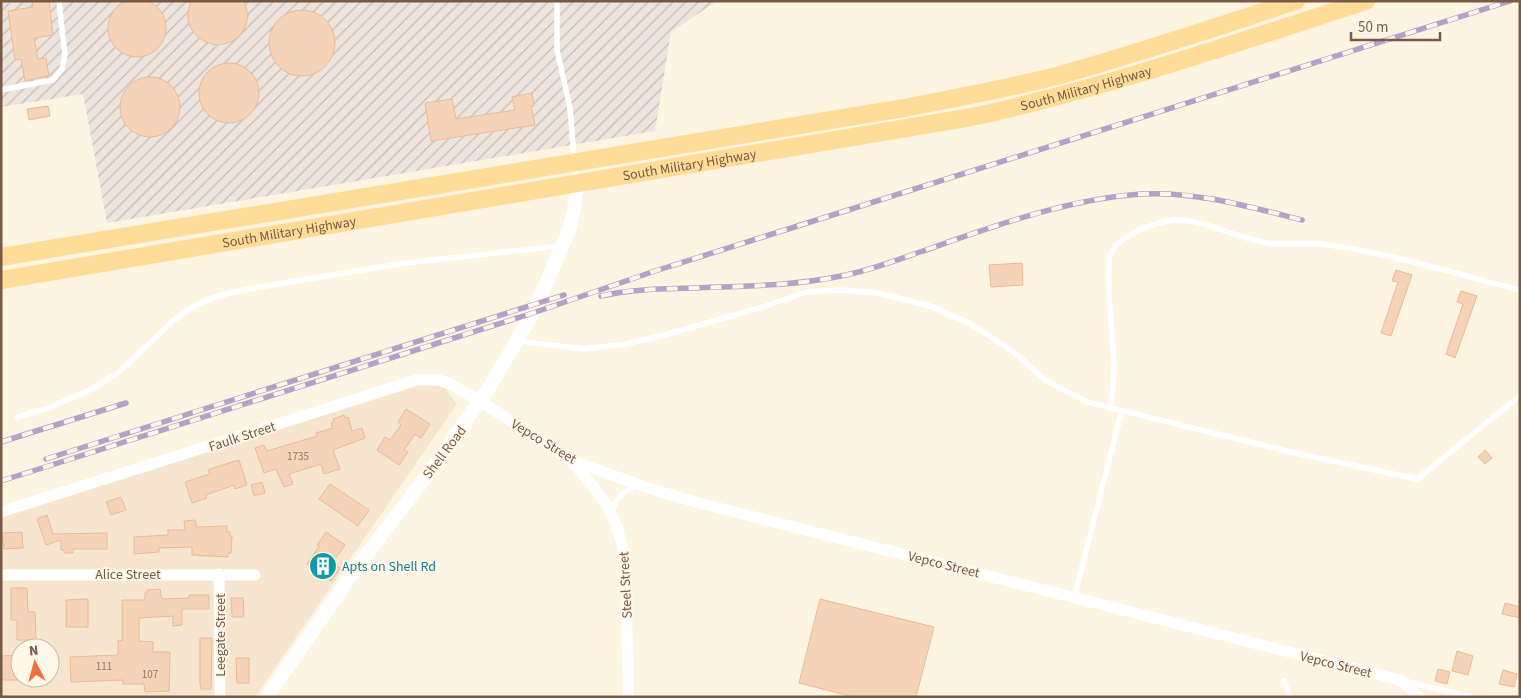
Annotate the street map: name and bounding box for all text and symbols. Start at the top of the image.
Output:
scale bar [1351,10,1440,42]
text: 50 m [1358,17,1388,38]
street label: South Military Highway [1018,61,1155,117]
street label: South Military Highway [621,144,758,187]
street label: South Military Highway [221,211,358,254]
street label: Vepco Street [507,414,580,469]
street label: Faulk Street [206,417,279,457]
street label: Shell Road [418,422,471,483]
house number: 1735 [287,449,309,464]
street label: Vepco Street [906,546,982,584]
building icon: Apts on Shell Rd [308,551,338,581]
street label: Steel Street [614,551,638,619]
place label: Apts on Shell Rd [342,557,436,577]
street label: Alice Street [95,565,161,585]
street label: Leegate Street [211,593,231,677]
north arrow [10,638,60,688]
text: N [28,641,39,661]
street label: Vepco Street [1298,646,1374,684]
house number: 111 [96,659,112,674]
house number: 107 [142,667,158,682]

